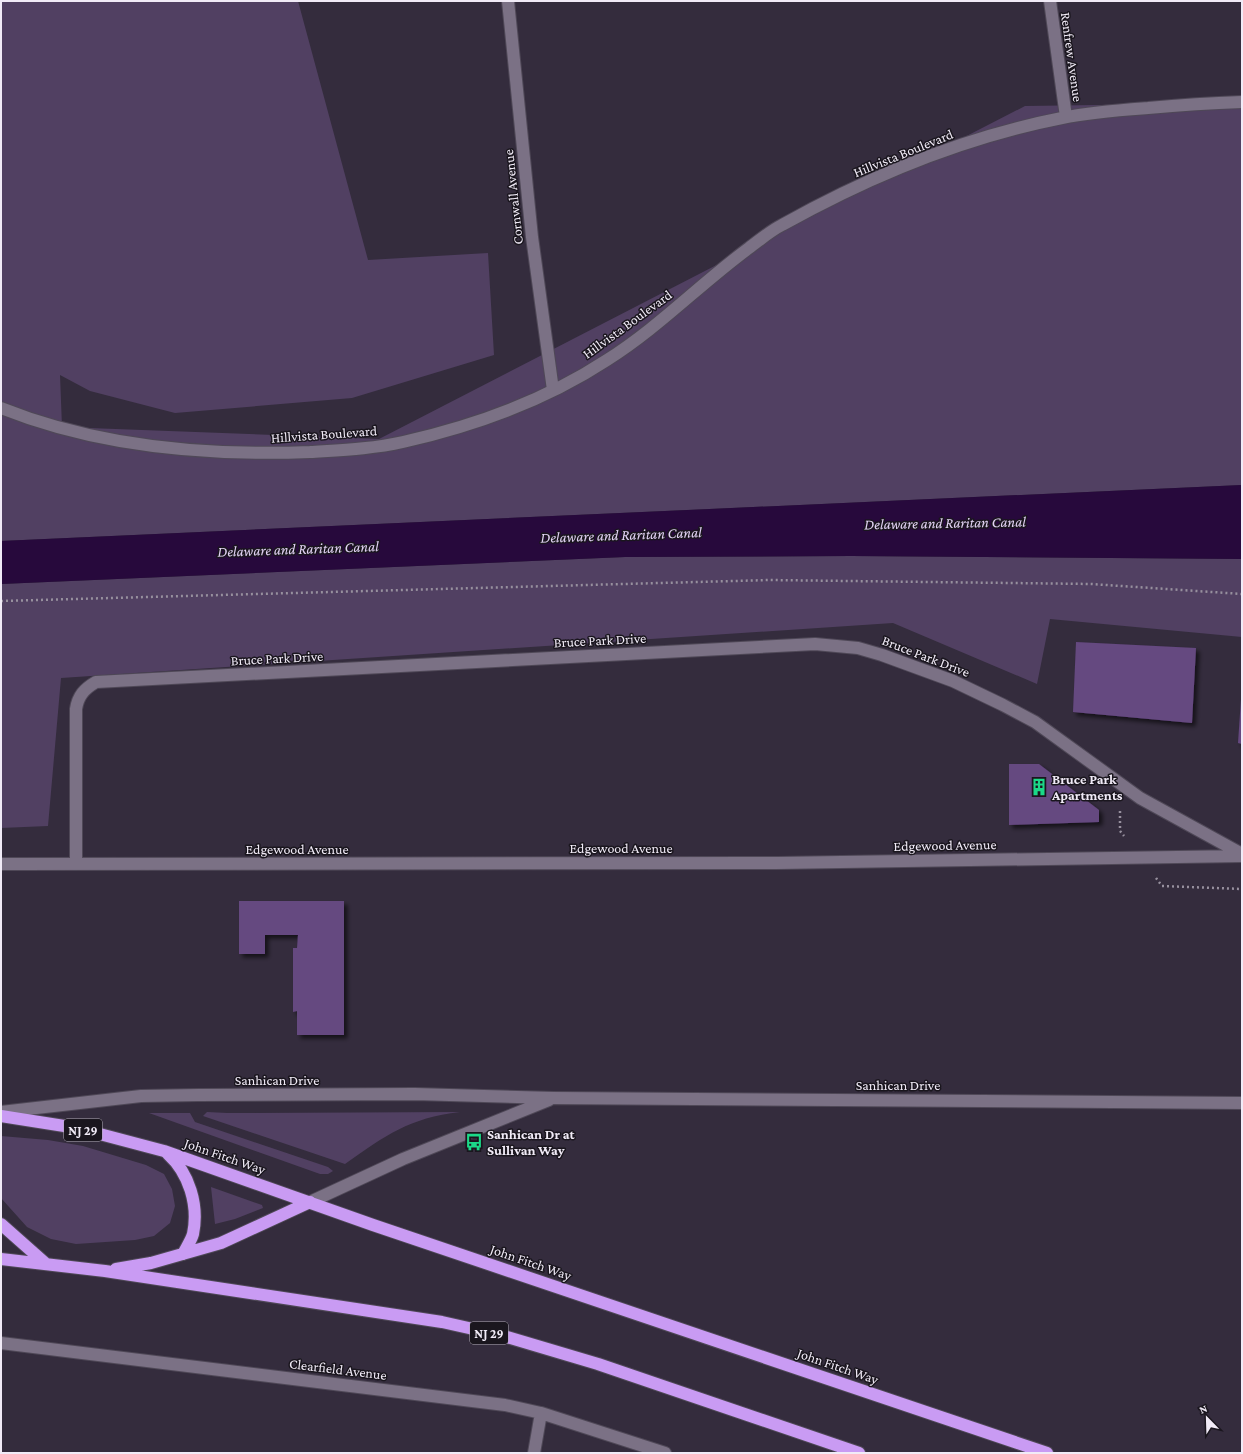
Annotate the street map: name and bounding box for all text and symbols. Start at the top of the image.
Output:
street label: Renfrew Avenue [1058,11,1086,103]
street label: Hillvista Boulevard [851,125,956,180]
street label: Cornwall Avenue [500,149,526,245]
street label: Hillvista Boulevard [579,286,675,362]
street label: Hillvista Boulevard [270,422,378,446]
water label: Delaware and Raritan Canal [864,514,1026,532]
water label: Delaware and Raritan Canal [540,524,702,546]
water label: Delaware and Raritan Canal [217,538,379,560]
street label: Bruce Park Drive [553,630,647,650]
street label: Bruce Park Drive [880,632,972,680]
street label: Bruce Park Drive [230,648,324,668]
place label: Bruce Park Apartments [1051,771,1123,803]
building icon: Bruce Park Apartments [1029,777,1049,797]
street label: Edgewood Avenue [893,836,997,854]
street label: Edgewood Avenue [569,840,673,856]
street label: Edgewood Avenue [245,841,349,857]
street label: Sanhican Drive [235,1072,319,1088]
street label: Sanhican Drive [856,1077,940,1093]
road number: NJ 29 [64,1119,102,1141]
place label: Sanhican Dr at Sullivan Way [487,1126,576,1158]
bus stop icon: Sanhican Dr at Sullivan Way [464,1132,484,1152]
street label: John Fitch Way [180,1134,268,1178]
street label: John Fitch Way [486,1240,574,1284]
road number: NJ 29 [470,1322,508,1344]
street label: John Fitch Way [793,1344,881,1388]
street label: Clearfield Avenue [288,1355,388,1383]
north arrow [1187,1398,1227,1438]
text: N [1197,1402,1209,1416]

